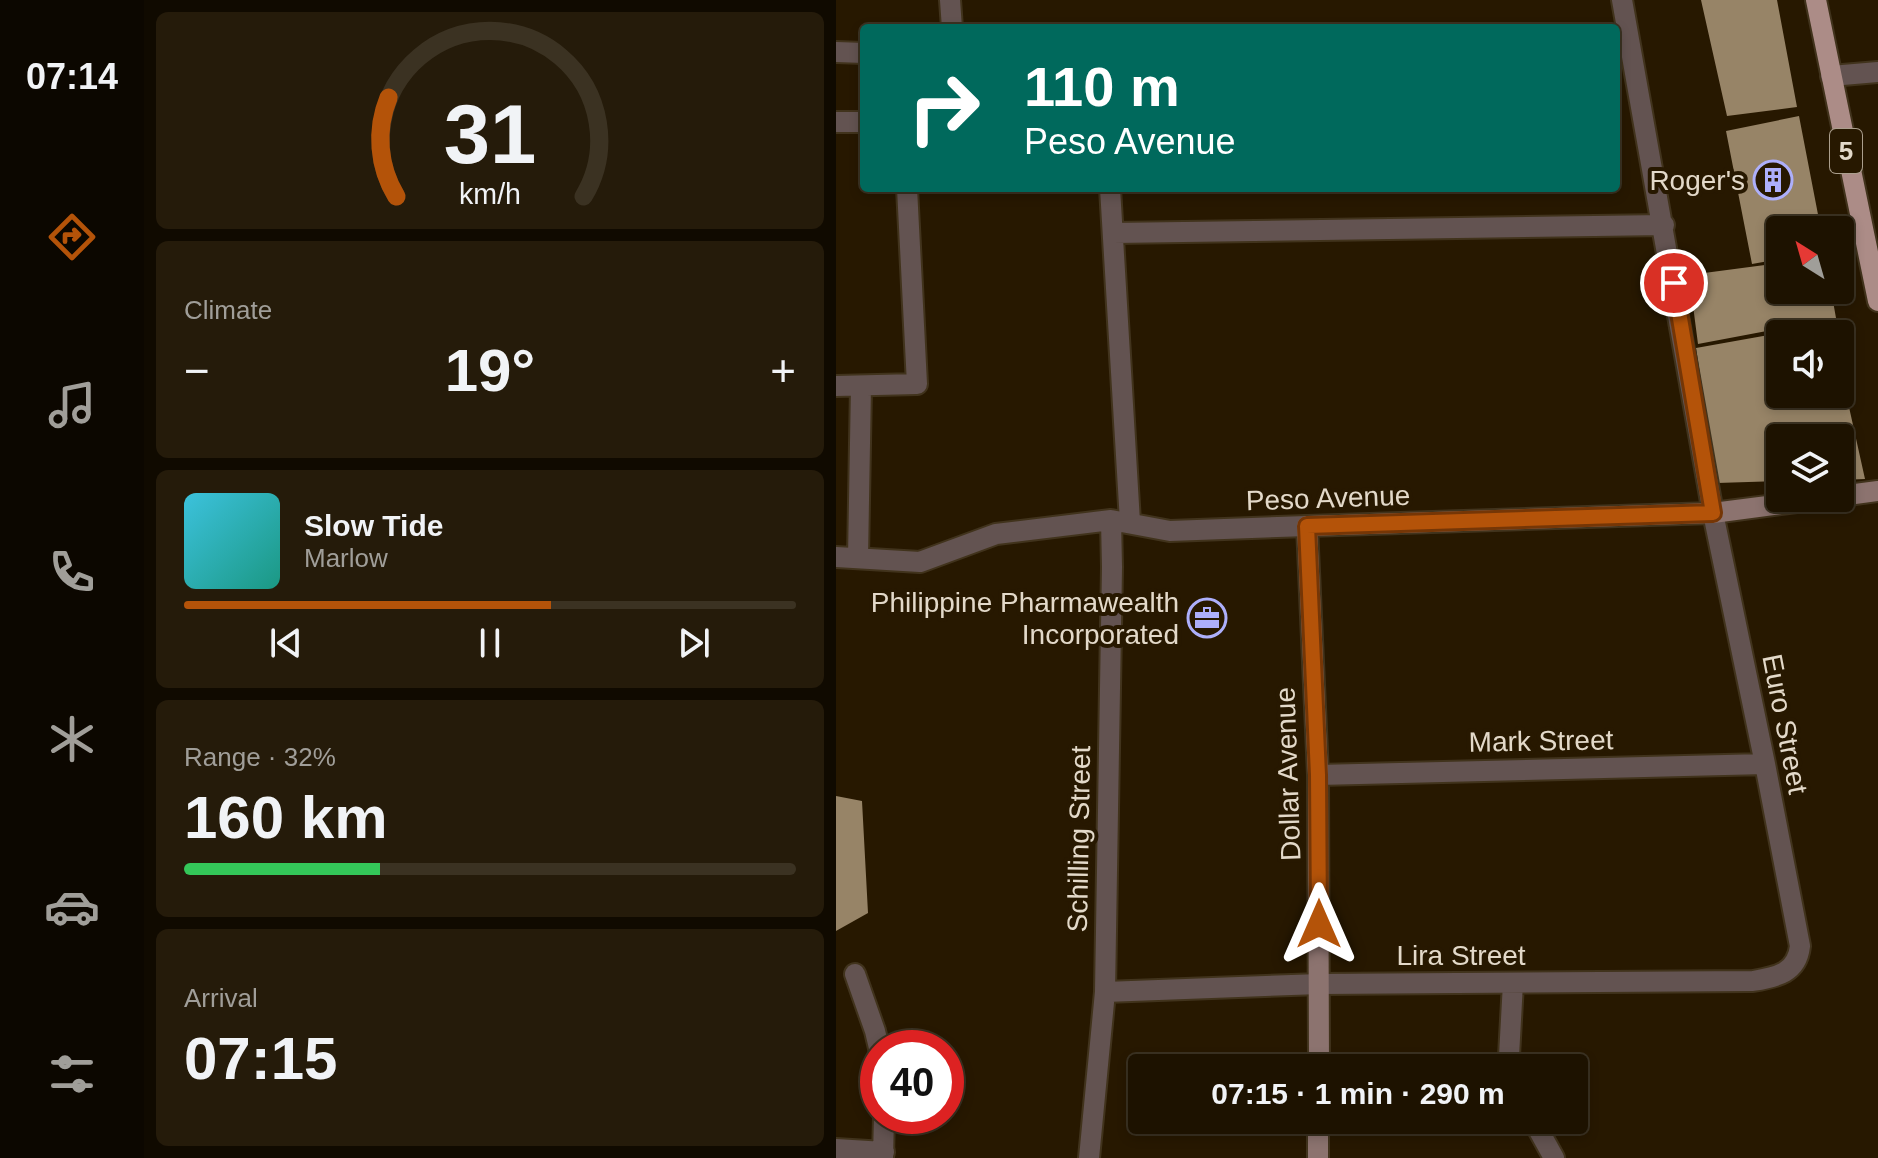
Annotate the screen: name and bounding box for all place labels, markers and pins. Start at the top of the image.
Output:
building icon: Roger's [1752,159,1794,201]
place label: Roger's [1649,165,1745,196]
pin [1640,249,1708,317]
place label: Philippine Pharmawealth Incorporated [871,587,1179,650]
office icon: Philippine Pharmawealth Incorporated [1186,597,1228,639]

